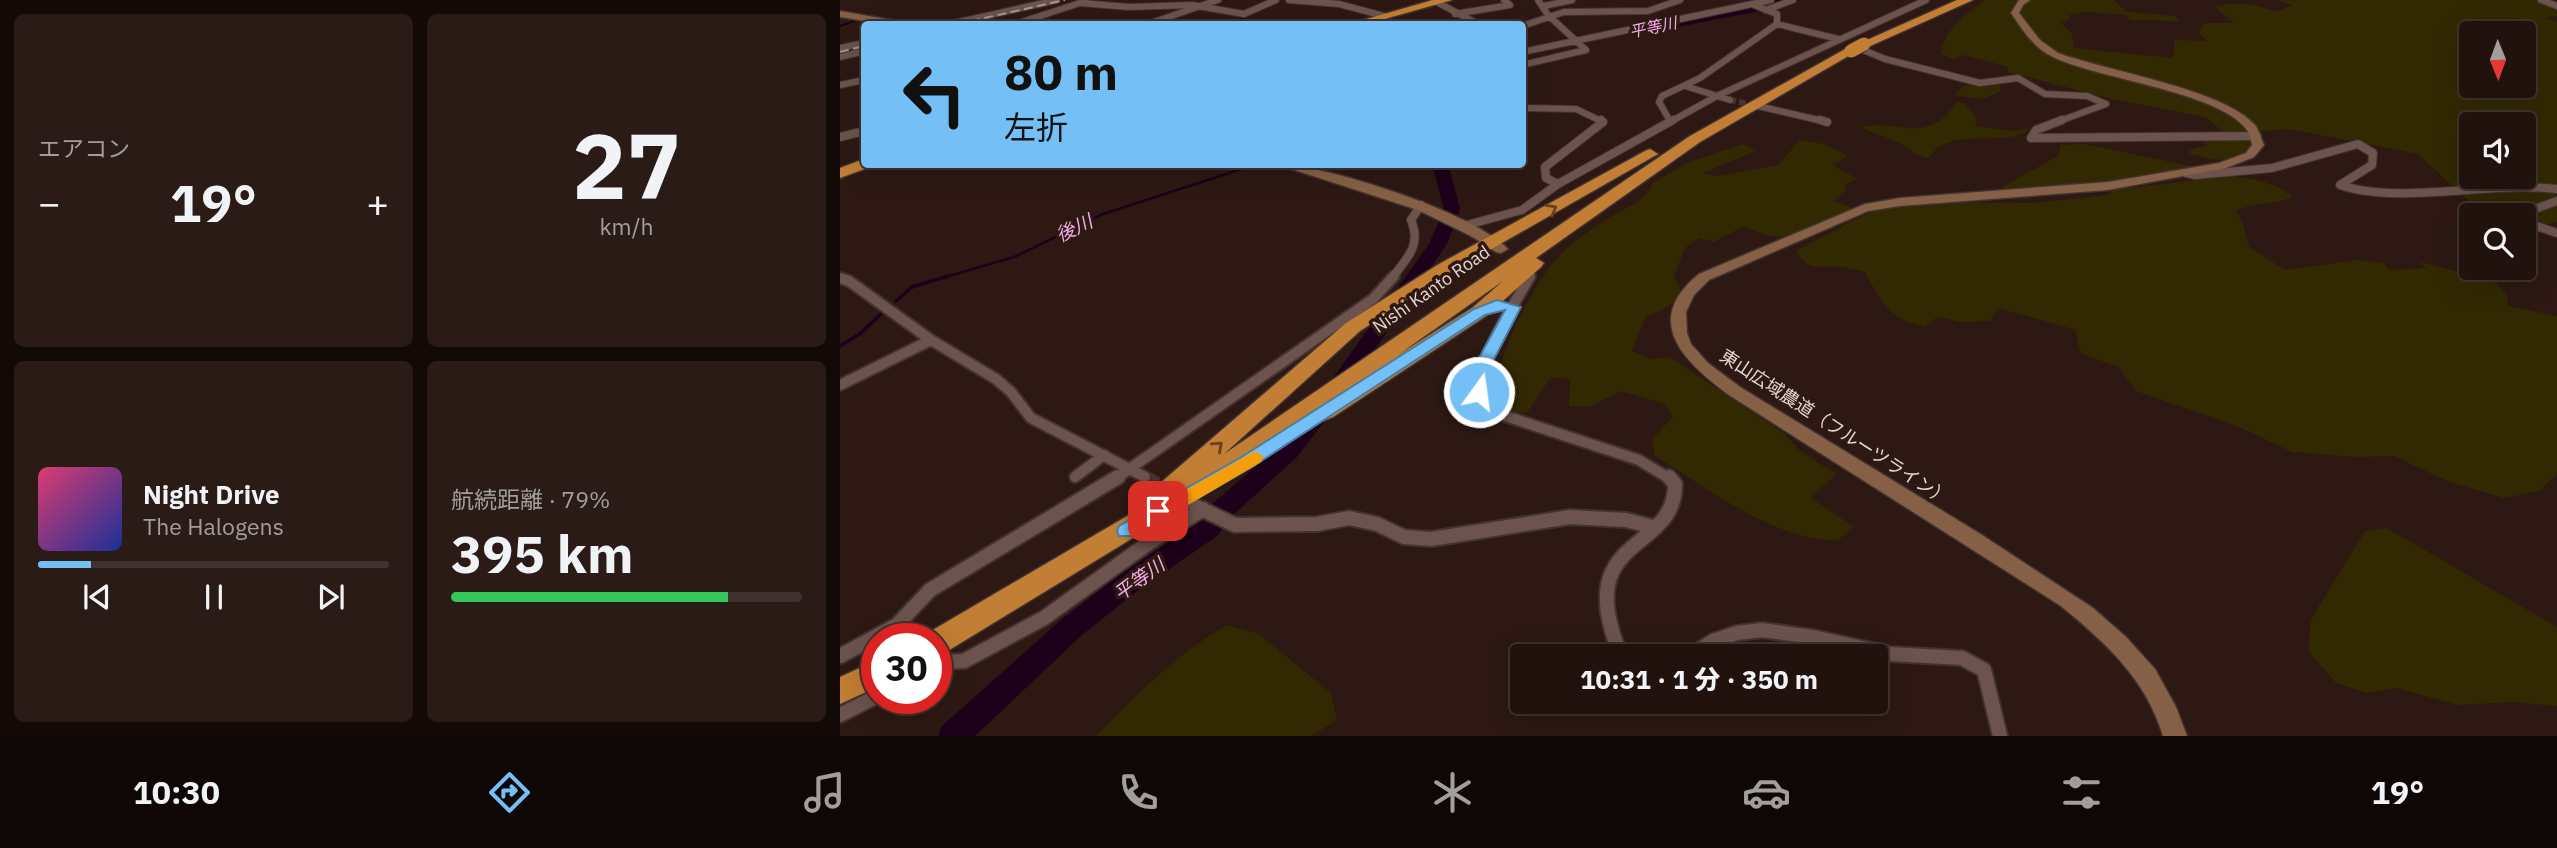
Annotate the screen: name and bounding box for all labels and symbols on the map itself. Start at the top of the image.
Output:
water label: 平等川 [1627,12,1681,42]
north arrow [2459,21,2536,98]
one-way arrow [1545,204,1557,217]
water label: 後川 [1052,208,1098,247]
street label: Nishi Kanto Road [1368,240,1494,338]
street label: 東山広域農道（フルーツライン） [1716,344,1954,510]
position arrow [1442,355,1516,429]
one-way arrow [1209,442,1222,454]
pin [1128,481,1188,541]
water label: 平等川 [1109,551,1171,605]
speed limit sign: 30 [861,623,952,714]

